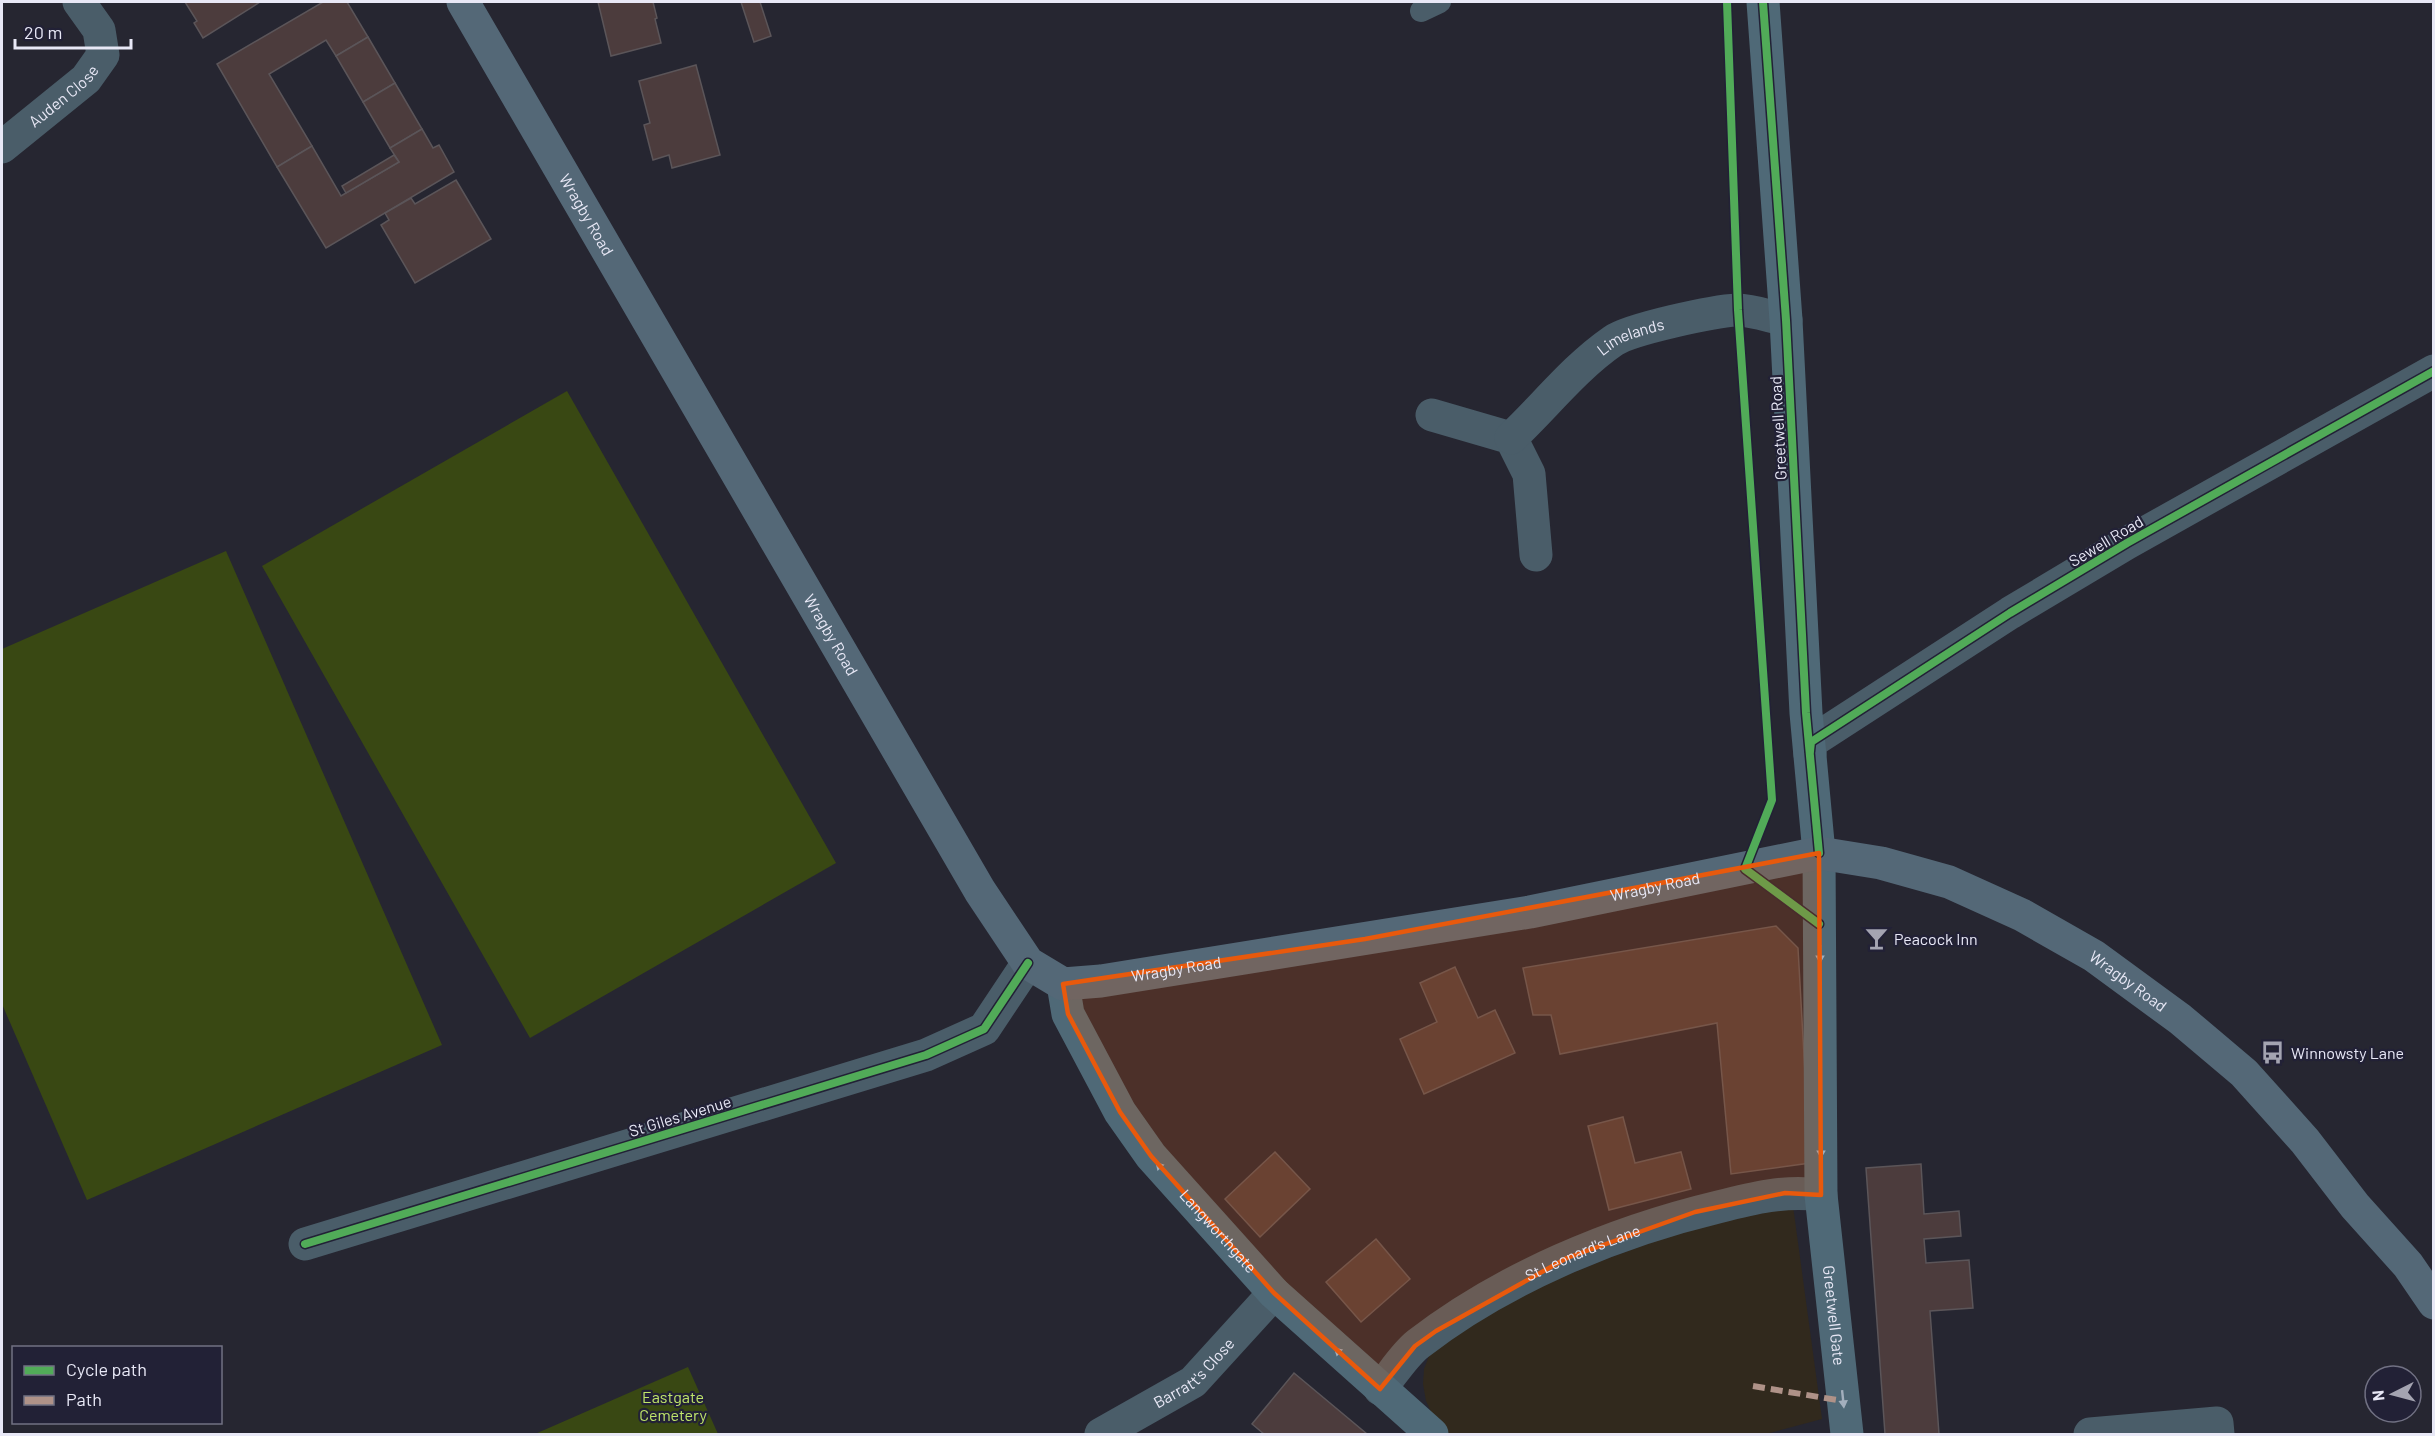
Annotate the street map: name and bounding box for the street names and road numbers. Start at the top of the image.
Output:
street label: Auden Close [25,61,102,131]
street label: Wragby Road [556,170,618,259]
street label: Limelands [1593,314,1666,359]
street label: Greetwell Road [1765,376,1790,480]
street label: Sewell Road [2065,511,2146,570]
street label: Wragby Road [800,590,863,679]
street label: Wragby Road [1608,868,1701,904]
street label: Wragby Road [2086,946,2171,1015]
street label: Wragby Road [1130,952,1223,985]
street label: St Giles Avenue [626,1091,733,1140]
street label: Langworthgate [1176,1185,1261,1276]
street label: St Leonard's Lane [1522,1220,1642,1285]
street label: Greetwell Gate [1820,1264,1849,1366]
street label: Barratt's Close [1150,1333,1238,1411]

